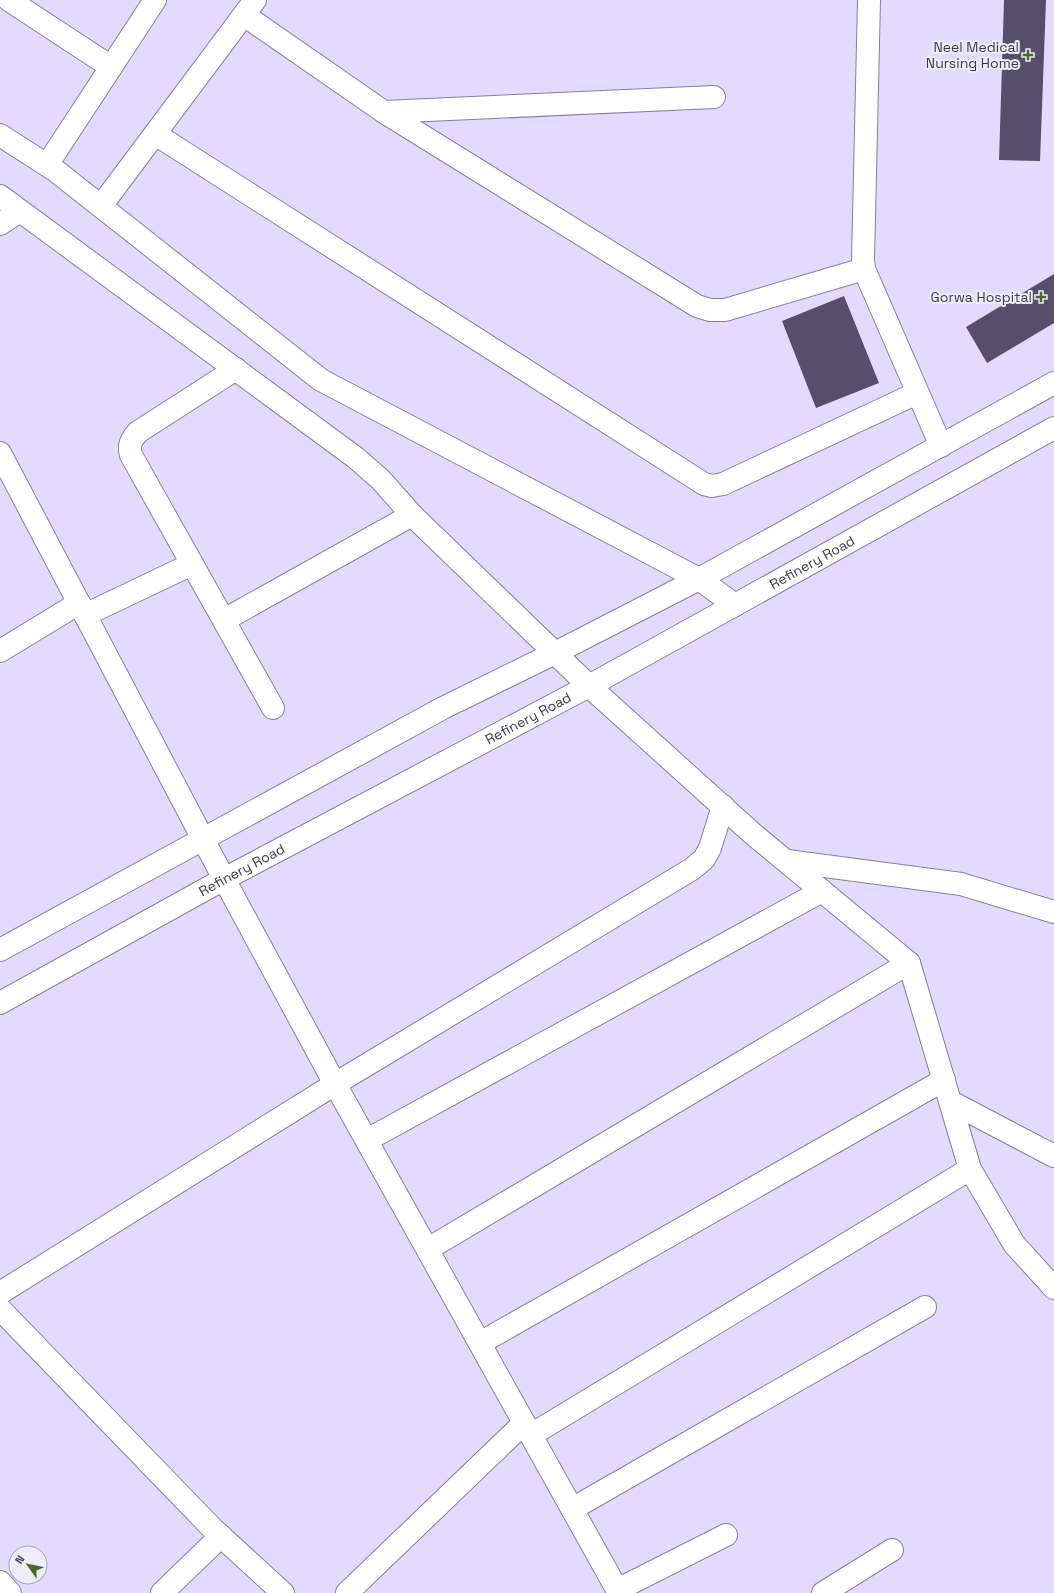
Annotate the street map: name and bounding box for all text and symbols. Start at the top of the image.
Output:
place label: Neel Medical Nursing Home [926,38,1019,72]
marker: Neel Medical Nursing Home [1022,49,1034,61]
place label: Gorwa Hospital [931,288,1032,306]
marker: Gorwa Hospital [1035,291,1047,303]
street label: Refinery Road [766,531,858,593]
street label: Refinery Road [482,688,574,748]
street label: Refinery Road [196,840,288,900]
north arrow [8,1545,48,1585]
text: N [12,1553,27,1566]

